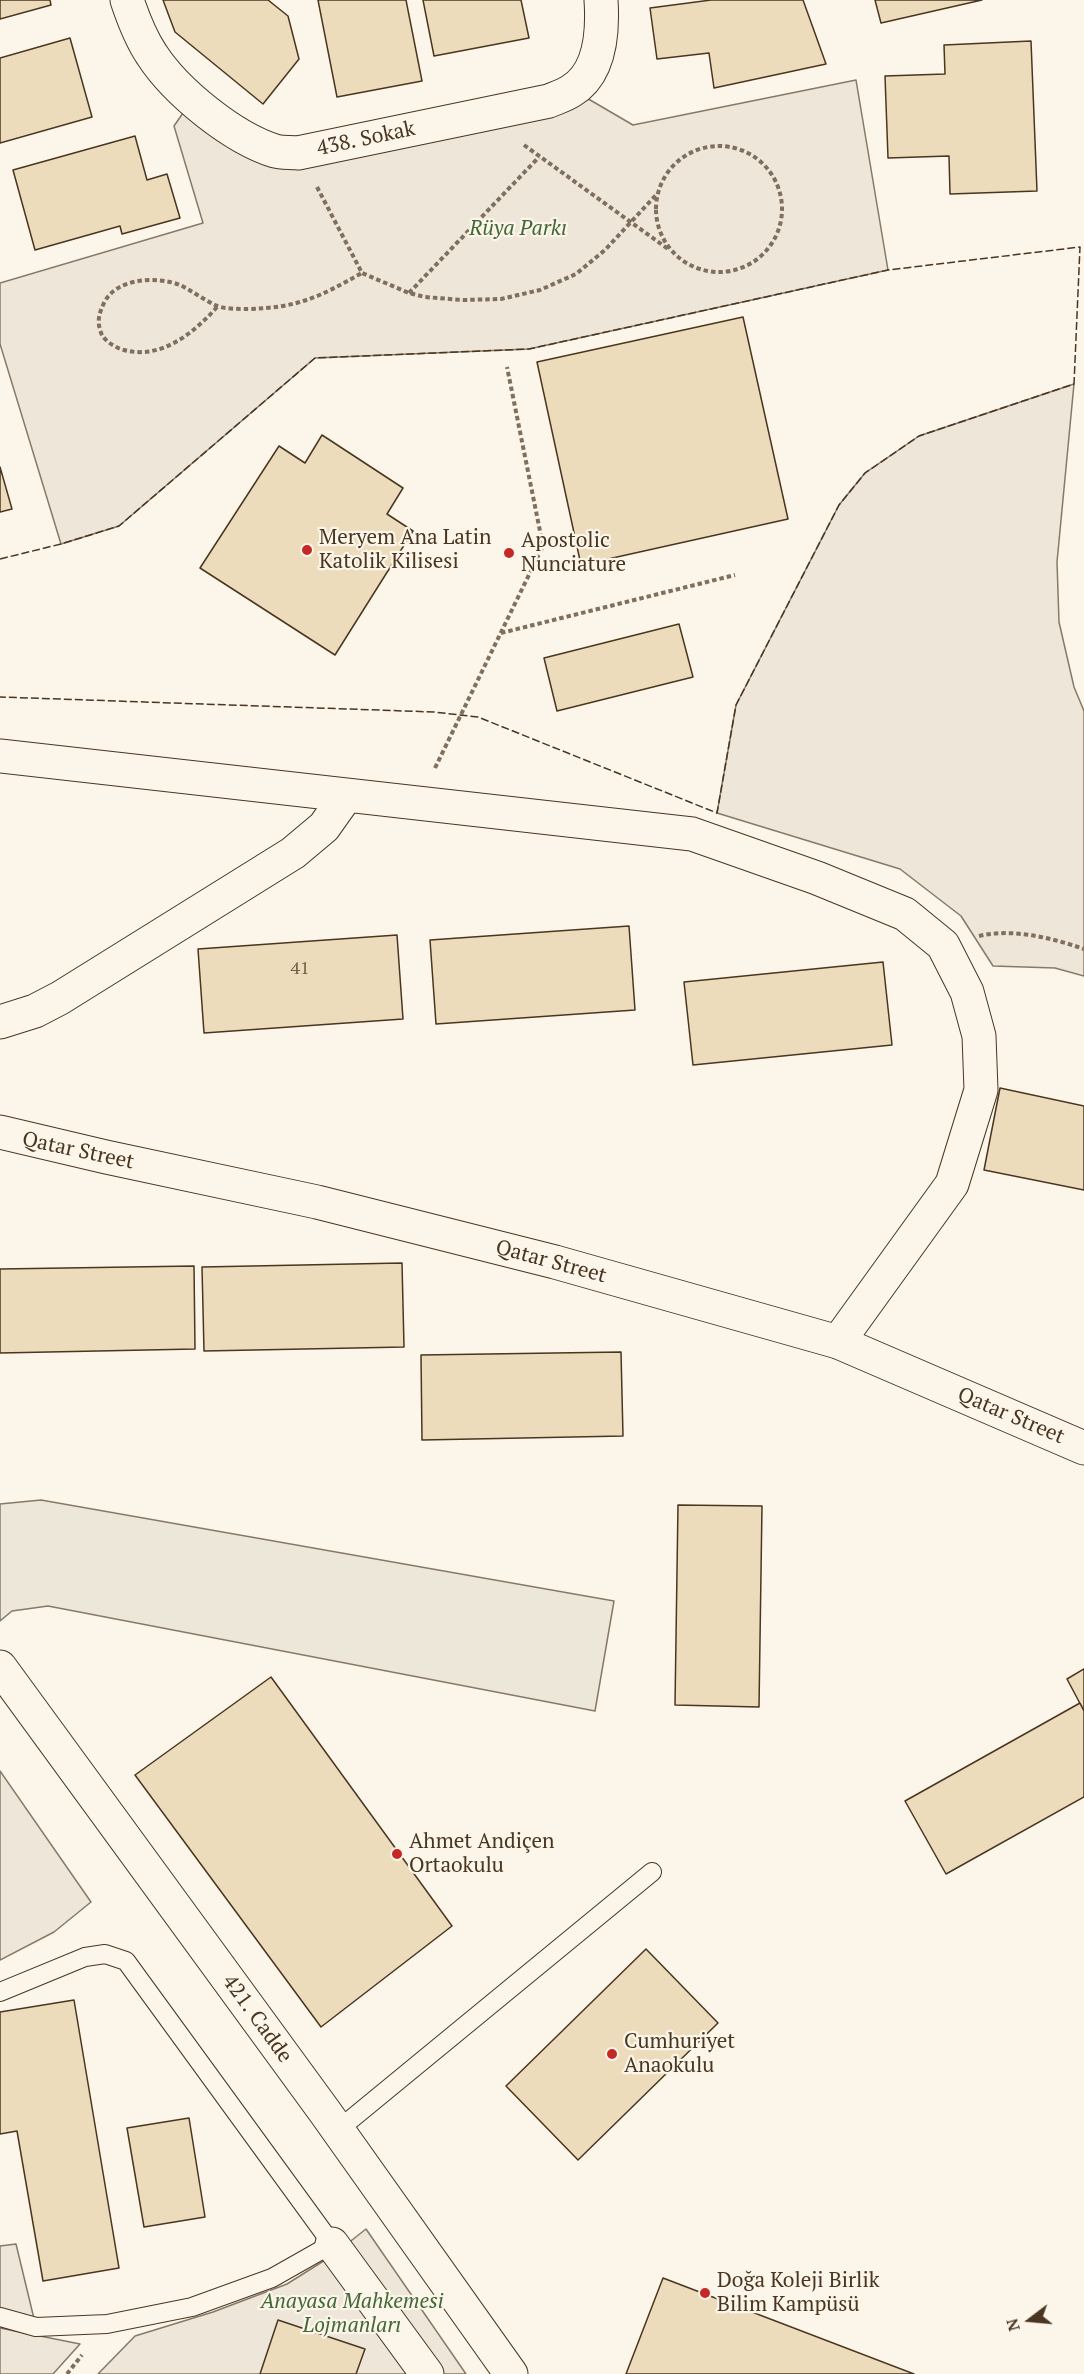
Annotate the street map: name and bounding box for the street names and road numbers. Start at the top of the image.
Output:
street label: 438. Sokak [315,116,417,162]
street label: Qatar Street [20,1127,136,1175]
street label: Qatar Street [493,1235,609,1289]
street label: Qatar Street [954,1382,1068,1450]
street label: 421. Cadde [217,1970,297,2068]

